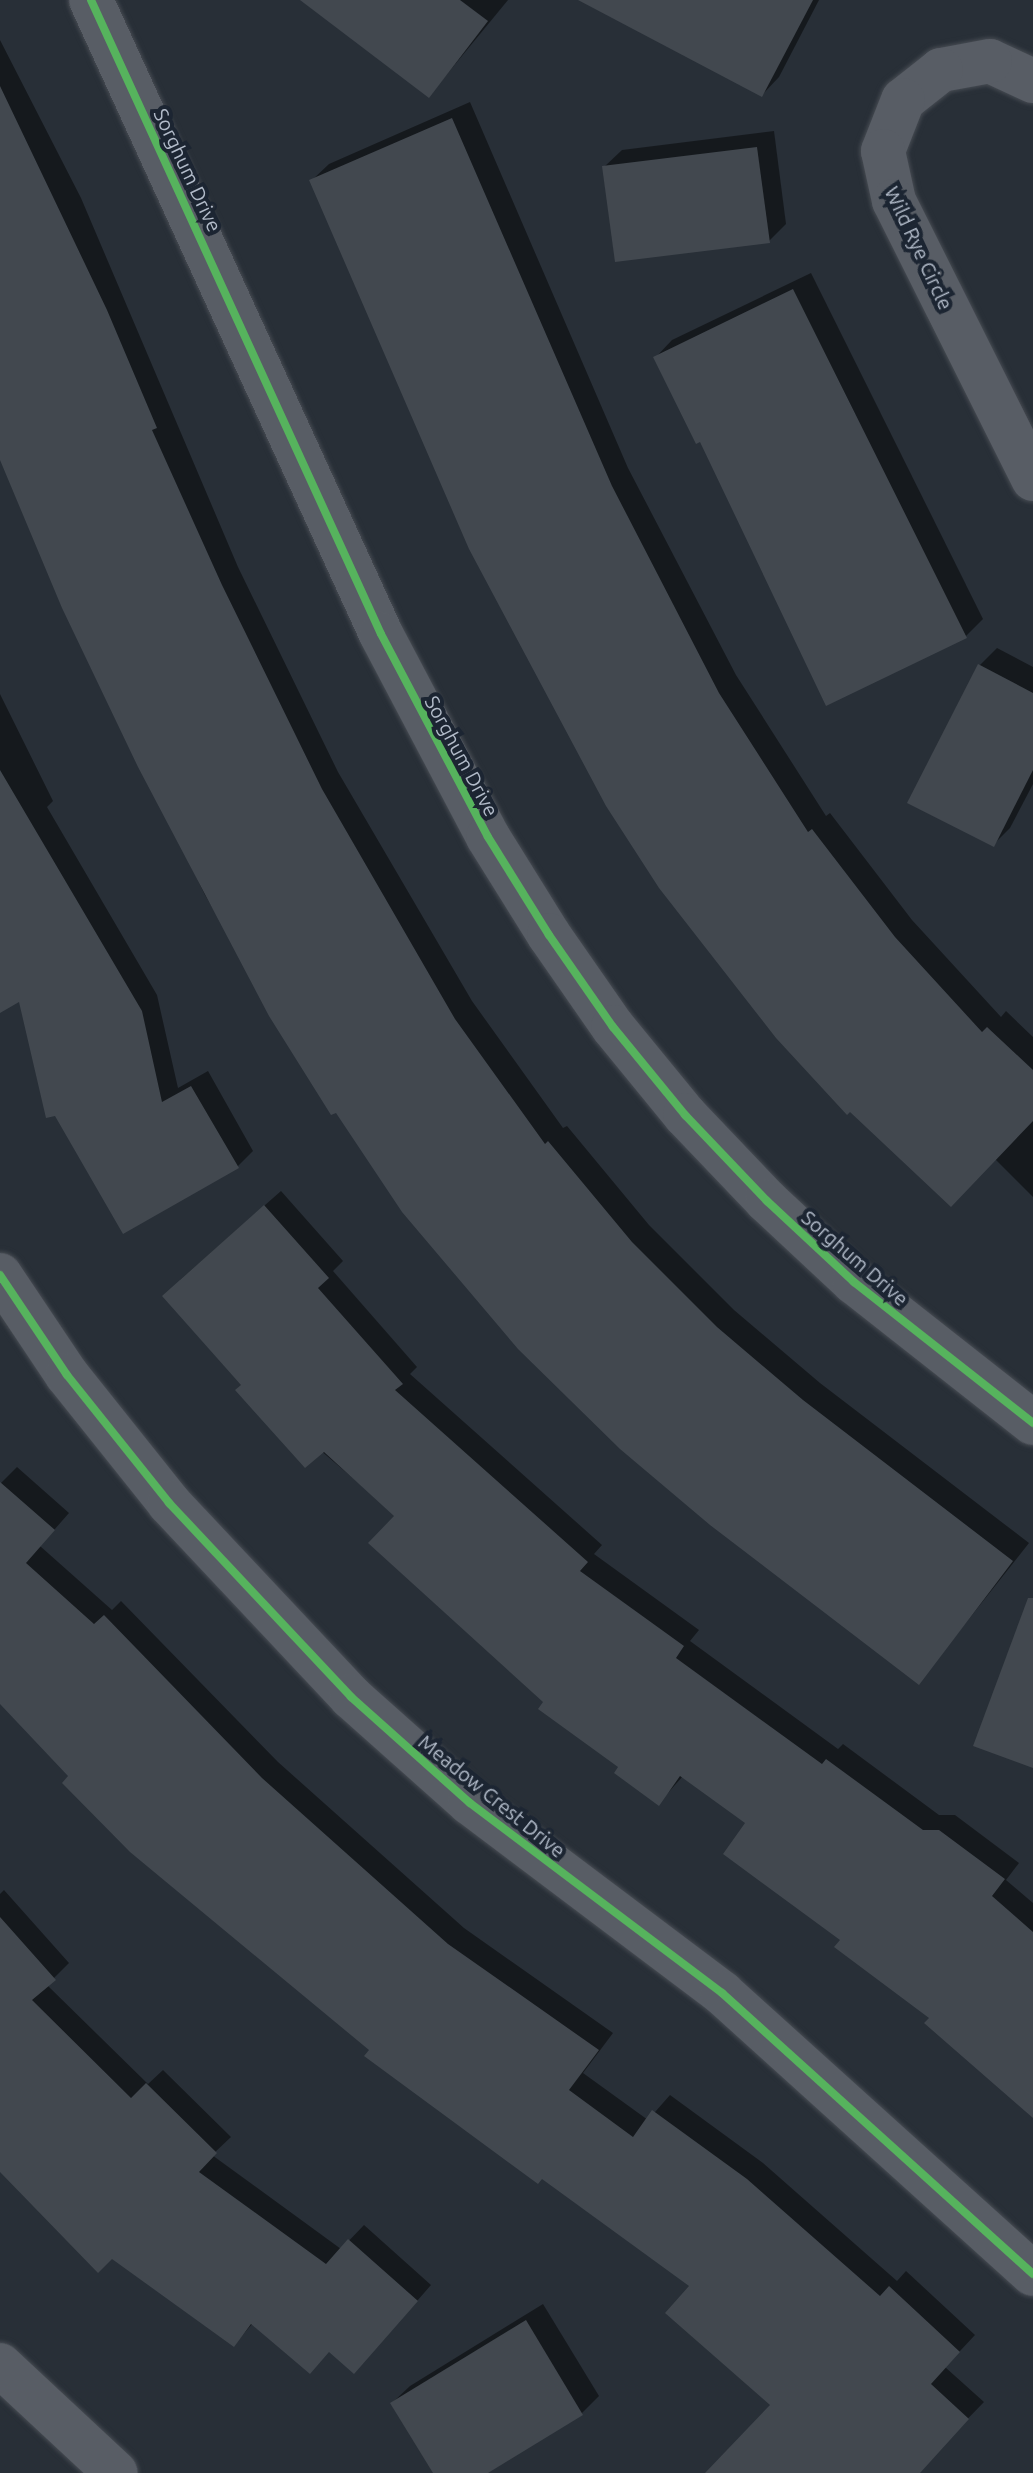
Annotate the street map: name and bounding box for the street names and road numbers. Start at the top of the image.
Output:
street label: Sorghum Drive [149,105,227,235]
street label: Wild Rye Circle [880,183,958,313]
street label: Sorghum Drive [420,692,504,820]
street label: Sorghum Drive [797,1205,913,1311]
street label: Meadow Crest Drive [414,1730,570,1862]

